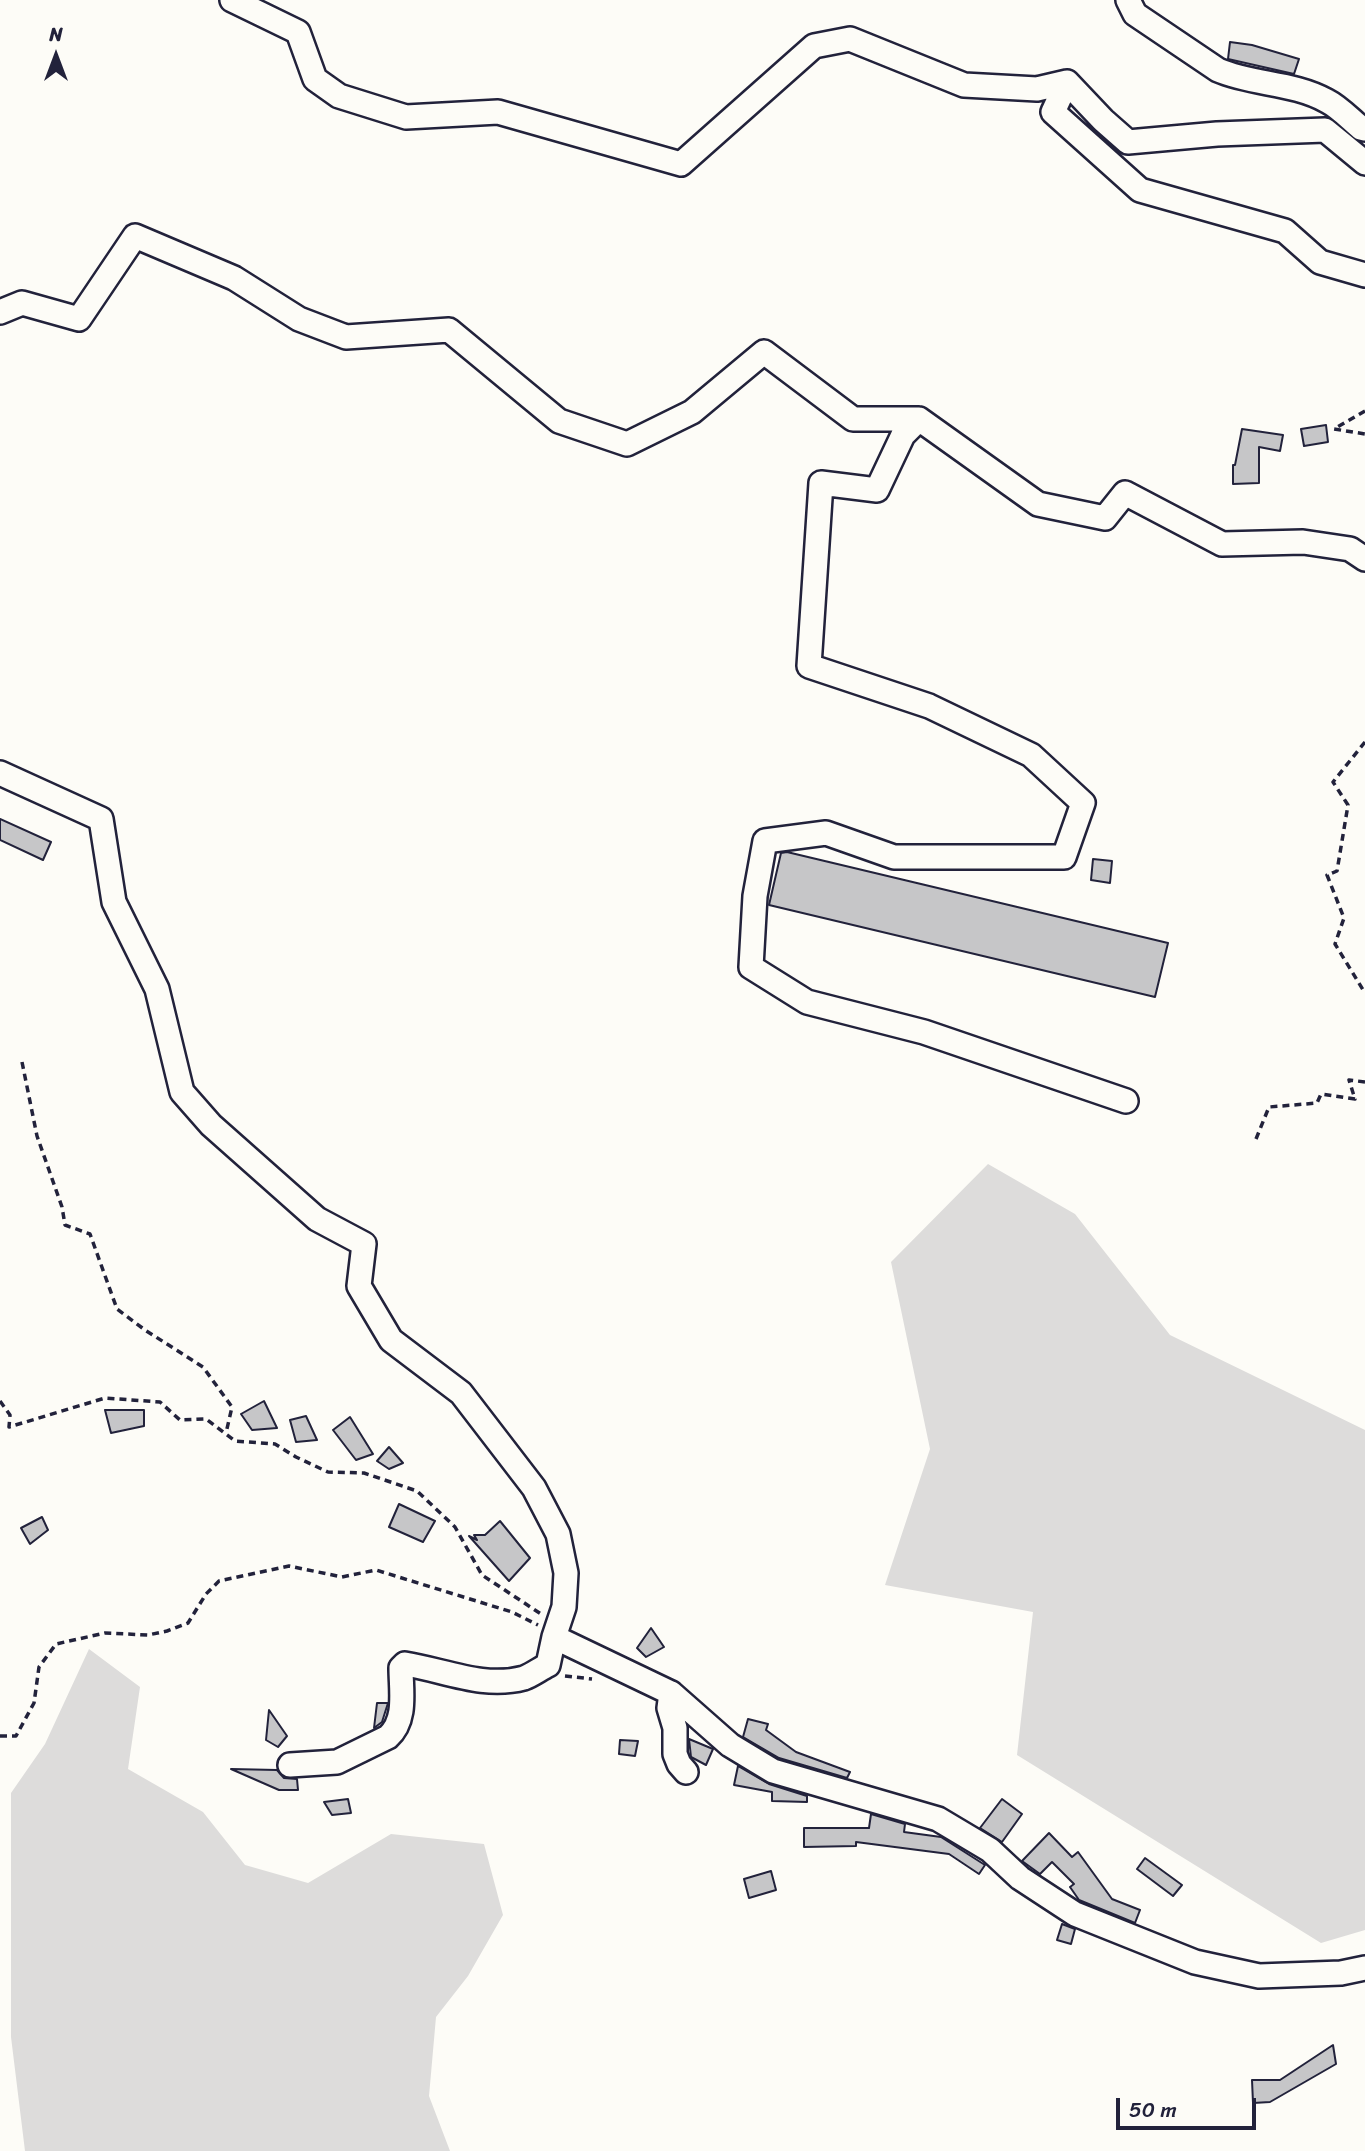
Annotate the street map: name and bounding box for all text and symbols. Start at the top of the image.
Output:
text: N [49,18,63,51]
north arrow [21,21,91,91]
scale bar [1120,2084,1260,2128]
text: 50 m [1129,2091,1177,2129]

